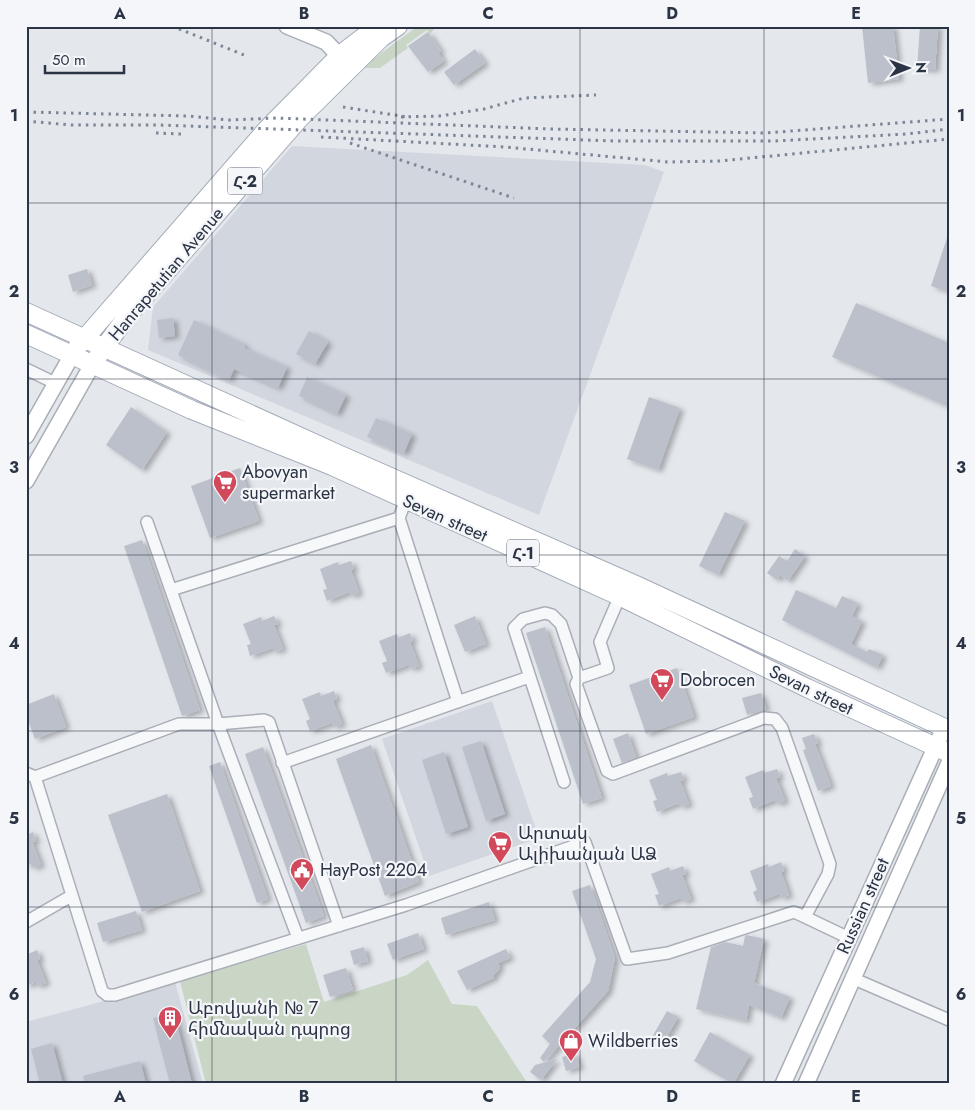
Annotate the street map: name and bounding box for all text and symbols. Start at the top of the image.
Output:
text: A [113,2,126,25]
text: B [299,2,309,25]
text: C [482,2,494,25]
text: D [666,2,678,25]
text: E [851,2,861,25]
scale bar [45,42,124,74]
north arrow [882,42,932,92]
text: 50 m [52,49,86,71]
text: N [911,62,931,74]
text: 1 [10,104,18,127]
text: 1 [957,104,965,127]
road number: Հ-2 [228,168,262,195]
street label: Hanrapetutian Avenue [102,201,230,347]
text: 2 [9,280,19,303]
text: 2 [956,280,966,303]
text: 3 [9,456,19,479]
text: 3 [956,456,966,479]
place label: Abovyan supermarket [242,459,335,506]
supermarket icon: Abovyan supermarket [212,469,238,503]
street label: Sevan street [398,488,492,549]
road number: Հ-1 [507,540,539,566]
text: 4 [8,632,20,655]
text: 4 [955,632,967,655]
street label: Sevan street [765,658,858,722]
supermarket icon: Dobrocen [649,667,675,701]
place label: Dobrocen [680,667,755,693]
text: 5 [9,807,19,830]
text: 5 [956,807,966,830]
place label: Արտակ Ալիխանյան ԱՁ [518,820,657,867]
supermarket icon: Արտակ Ալիխանյան ԱՁ [487,830,513,864]
street label: Russian street [830,853,896,958]
public building icon: HayPost 2204 [289,857,315,891]
place label: HayPost 2204 [320,857,427,883]
text: 6 [9,983,19,1006]
text: 6 [956,983,966,1006]
place label: Աբովյանի № 7 հիմնական դպրոց [188,995,351,1042]
building icon: Աբովյանի № 7 հիմնական դպրոց [157,1005,183,1039]
shop icon: Wildberries [558,1028,584,1062]
place label: Wildberries [588,1028,678,1054]
text: A [113,1085,126,1108]
text: B [299,1085,309,1108]
text: C [482,1085,494,1108]
text: D [666,1085,678,1108]
text: E [851,1085,861,1108]

